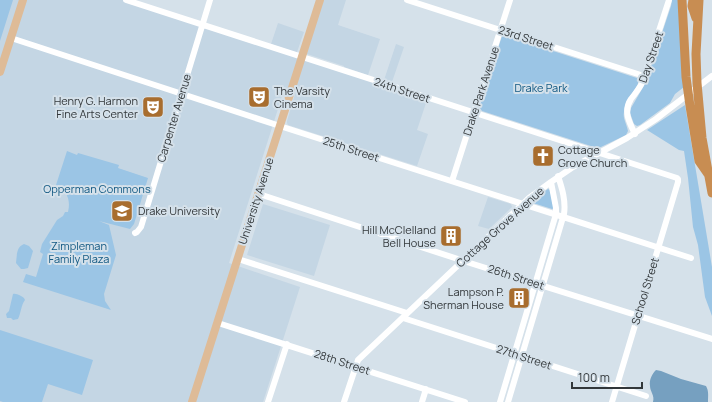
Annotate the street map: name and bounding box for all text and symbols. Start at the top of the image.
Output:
street label: 23rd Street [497,22,556,54]
street label: Day Street [635,29,666,85]
street label: Drake Park Avenue [459,44,502,137]
street label: Carpenter Avenue [153,71,194,164]
street label: 24th Street [372,73,432,106]
park label: Drake Park [514,80,568,95]
place label: The Varsity Cinema [274,83,330,111]
theatre icon: The Varsity Cinema [246,84,272,110]
place label: Henry G. Harmon Fine Arts Center [54,93,138,121]
theatre icon: Henry G. Harmon Fine Arts Center [140,94,166,120]
street label: 25th Street [321,132,381,165]
place label: Cottage Grove Church [558,142,627,170]
church icon: Cottage Grove Church [530,143,556,169]
street label: University Avenue [234,155,277,246]
park label: Opperman Commons [43,181,151,196]
street label: Cottage Grove Avenue [453,183,547,270]
school or university icon: Drake University [109,198,135,224]
place label: Drake University [138,203,220,218]
place label: Hill McClelland Bell House [362,222,437,250]
building icon: Hill McClelland Bell House [438,223,464,249]
park label: Zimpleman Family Plaza [49,238,109,266]
street label: School Street [627,255,662,326]
street label: 26th Street [486,260,546,293]
place label: Lampson P. Sherman House [423,284,505,312]
building icon: Lampson P. Sherman House [506,285,532,311]
street label: 27th Street [495,341,554,373]
street label: 28th Street [312,345,372,378]
scale bar [572,364,642,390]
text: 100 m [578,369,610,386]

